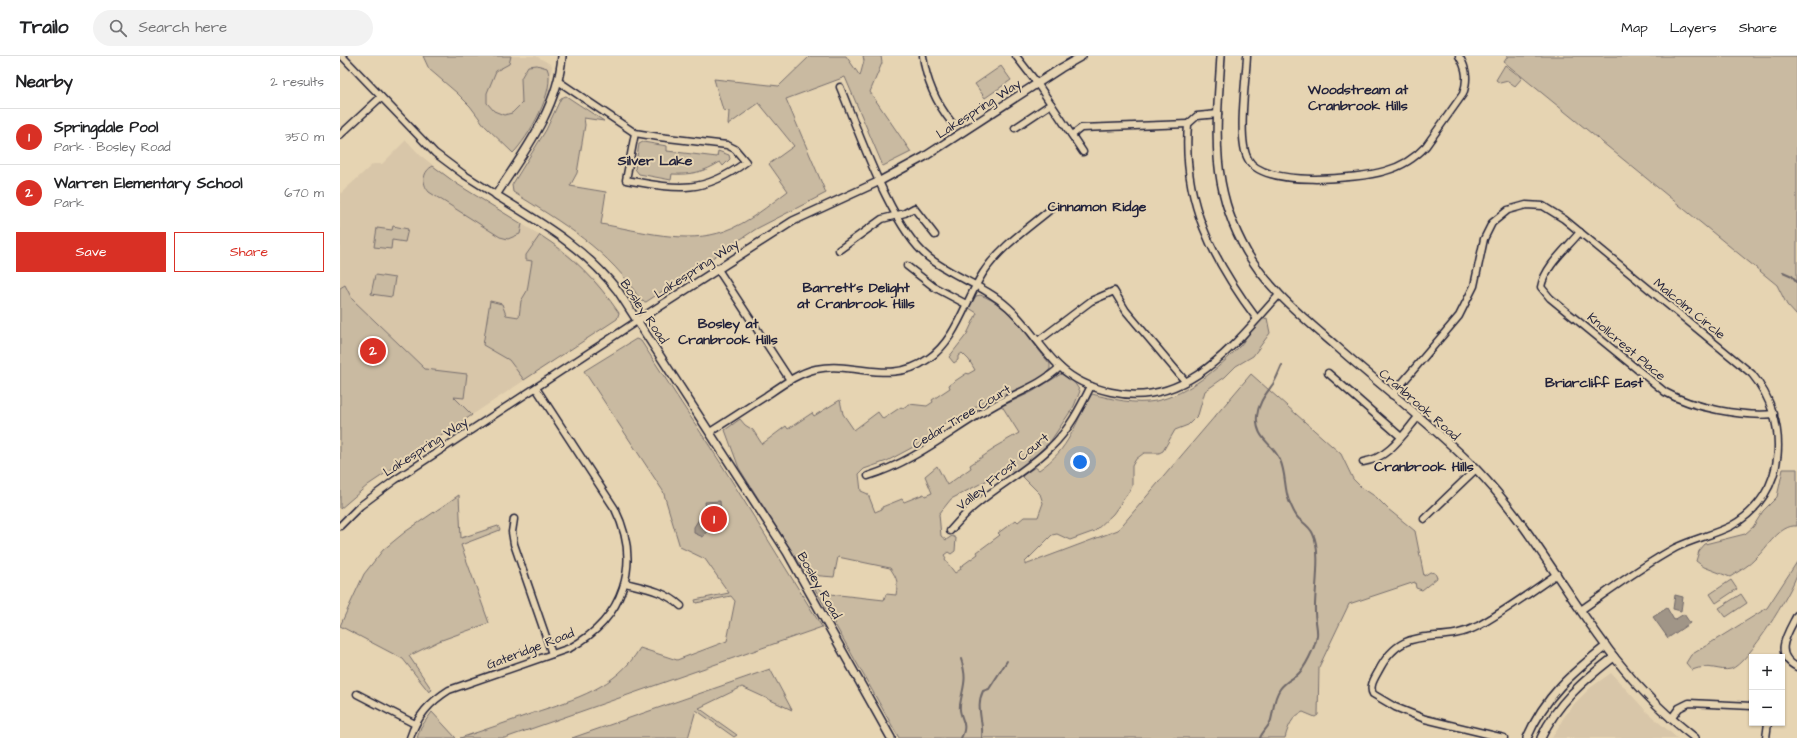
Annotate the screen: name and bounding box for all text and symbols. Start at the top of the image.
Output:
search box [93,10,373,46]
text: Trailo [20,14,69,41]
icon: search [107,17,129,39]
text: Search here [139,17,227,38]
text: Map [1621,18,1648,38]
text: Layers [1670,18,1717,38]
text: Share [1739,18,1777,38]
text: Nearby [16,70,73,94]
text: 2 results [270,73,324,91]
street label: Lakespring Way [933,75,1025,144]
district label: Woodstream at Cranbrook Hills [1307,80,1409,116]
text: Springdale Pool [54,117,158,138]
text: 1 [28,128,30,146]
text: 350 m [285,128,324,146]
text: Park · Bosley Road [54,138,171,156]
district label: Silver Lake [617,151,693,171]
text: Warren Elementary School [54,173,243,194]
text: 2 [25,184,33,202]
text: 670 m [284,184,324,202]
text: Park [54,194,84,212]
district label: Cinnamon Ridge [1048,197,1147,218]
button: Save [16,232,166,272]
button: Share [174,232,324,272]
street label: Lakespring Way [651,235,743,304]
street label: Malcolm Circle [1650,274,1729,343]
street label: Bosley Road [615,276,673,348]
district label: Barrett's Delight at Cranbrook Hills [796,278,915,314]
street label: Knollcrest Place [1583,309,1669,385]
district label: Bosley at Cranbrook Hills [678,314,778,350]
pin: 2 [360,336,386,366]
street label: Cranbrook Road [1375,365,1464,445]
district label: Briarcliff East [1545,373,1643,393]
street label: Cedar Tree Court [909,380,1015,453]
street label: Lakespring Way [380,413,472,482]
street label: Valley Frost Court [953,428,1054,515]
your location [1070,452,1090,472]
district label: Cranbrook Hills [1374,457,1474,477]
pin: 1 [701,504,727,534]
street label: Bosley Road [792,549,846,623]
street label: Gateridge Road [484,624,577,675]
map controls [1749,654,1785,726]
button: + [1749,654,1785,690]
button: − [1749,690,1785,726]

